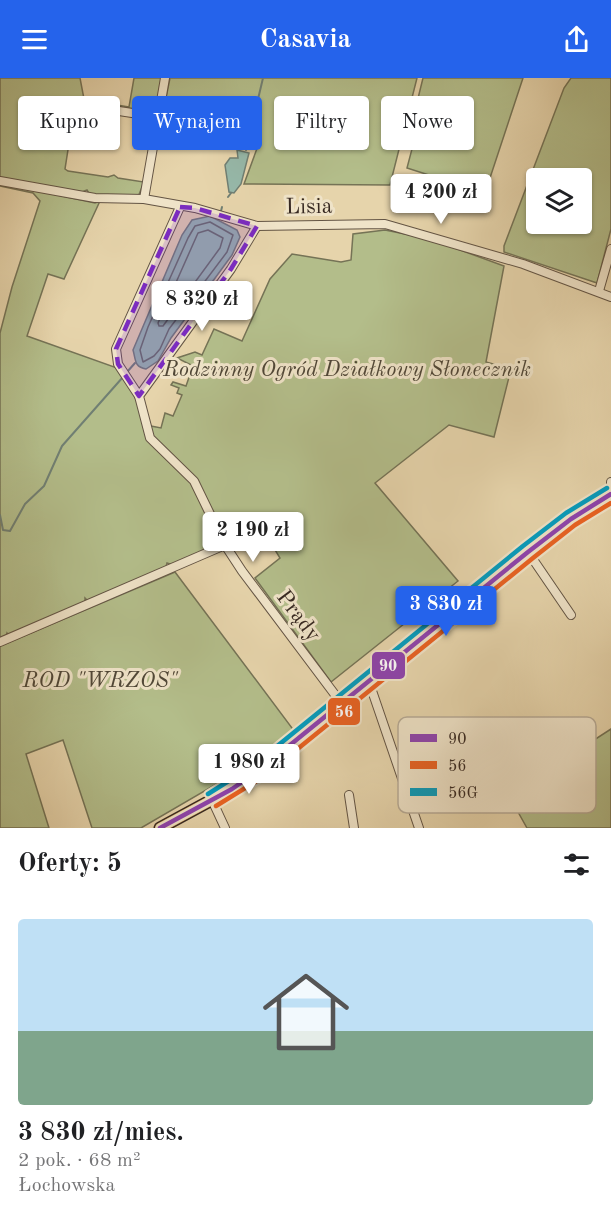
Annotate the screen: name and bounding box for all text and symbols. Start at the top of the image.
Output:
icon: menu [18,23,51,56]
icon: share [560,23,593,56]
text: Casavia [260,26,351,53]
chip: Kupno [18,96,120,150]
chip: Wynajem [132,96,262,150]
chip: Filtry [274,96,369,150]
chip: Nowe [381,96,474,150]
map controls [526,168,592,234]
button: layers [526,168,592,234]
pin: 4 200 zł [379,174,503,225]
text: 4 200 zł [405,183,477,203]
street label: Lisia [285,196,333,218]
pin: 8 320 zł [140,281,264,332]
text: 8 320 zł [166,290,238,310]
park label: Rodzinny Ogród Działkowy Słonecznik [162,359,531,381]
pin: 2 190 zł [191,512,315,563]
text: 2 190 zł [217,521,289,541]
street label: Prądy [272,586,324,646]
pin: 3 830 zł [384,586,508,637]
text: 3 830 zł [410,595,482,615]
line badge: 90 [371,651,406,680]
text: 90 [379,659,397,675]
park label: ROD "WRZOS" [21,670,179,692]
line badge: 56 [327,697,361,726]
text: 56 [335,705,353,721]
legend [398,717,596,813]
text: 90 [448,732,467,748]
pin: 1 980 zł [187,744,311,795]
text: 1 980 zł [213,753,285,773]
text: 56 [448,759,467,775]
text: 56G [448,786,479,802]
icon: filters [560,848,593,881]
text: Oferty: 5 [18,851,122,877]
icon: home [252,958,360,1066]
text: 3 830 zł/mies. [18,1120,184,1146]
text: 2 pok. · 68 m² [18,1151,141,1171]
text: Łochowska [18,1176,115,1196]

